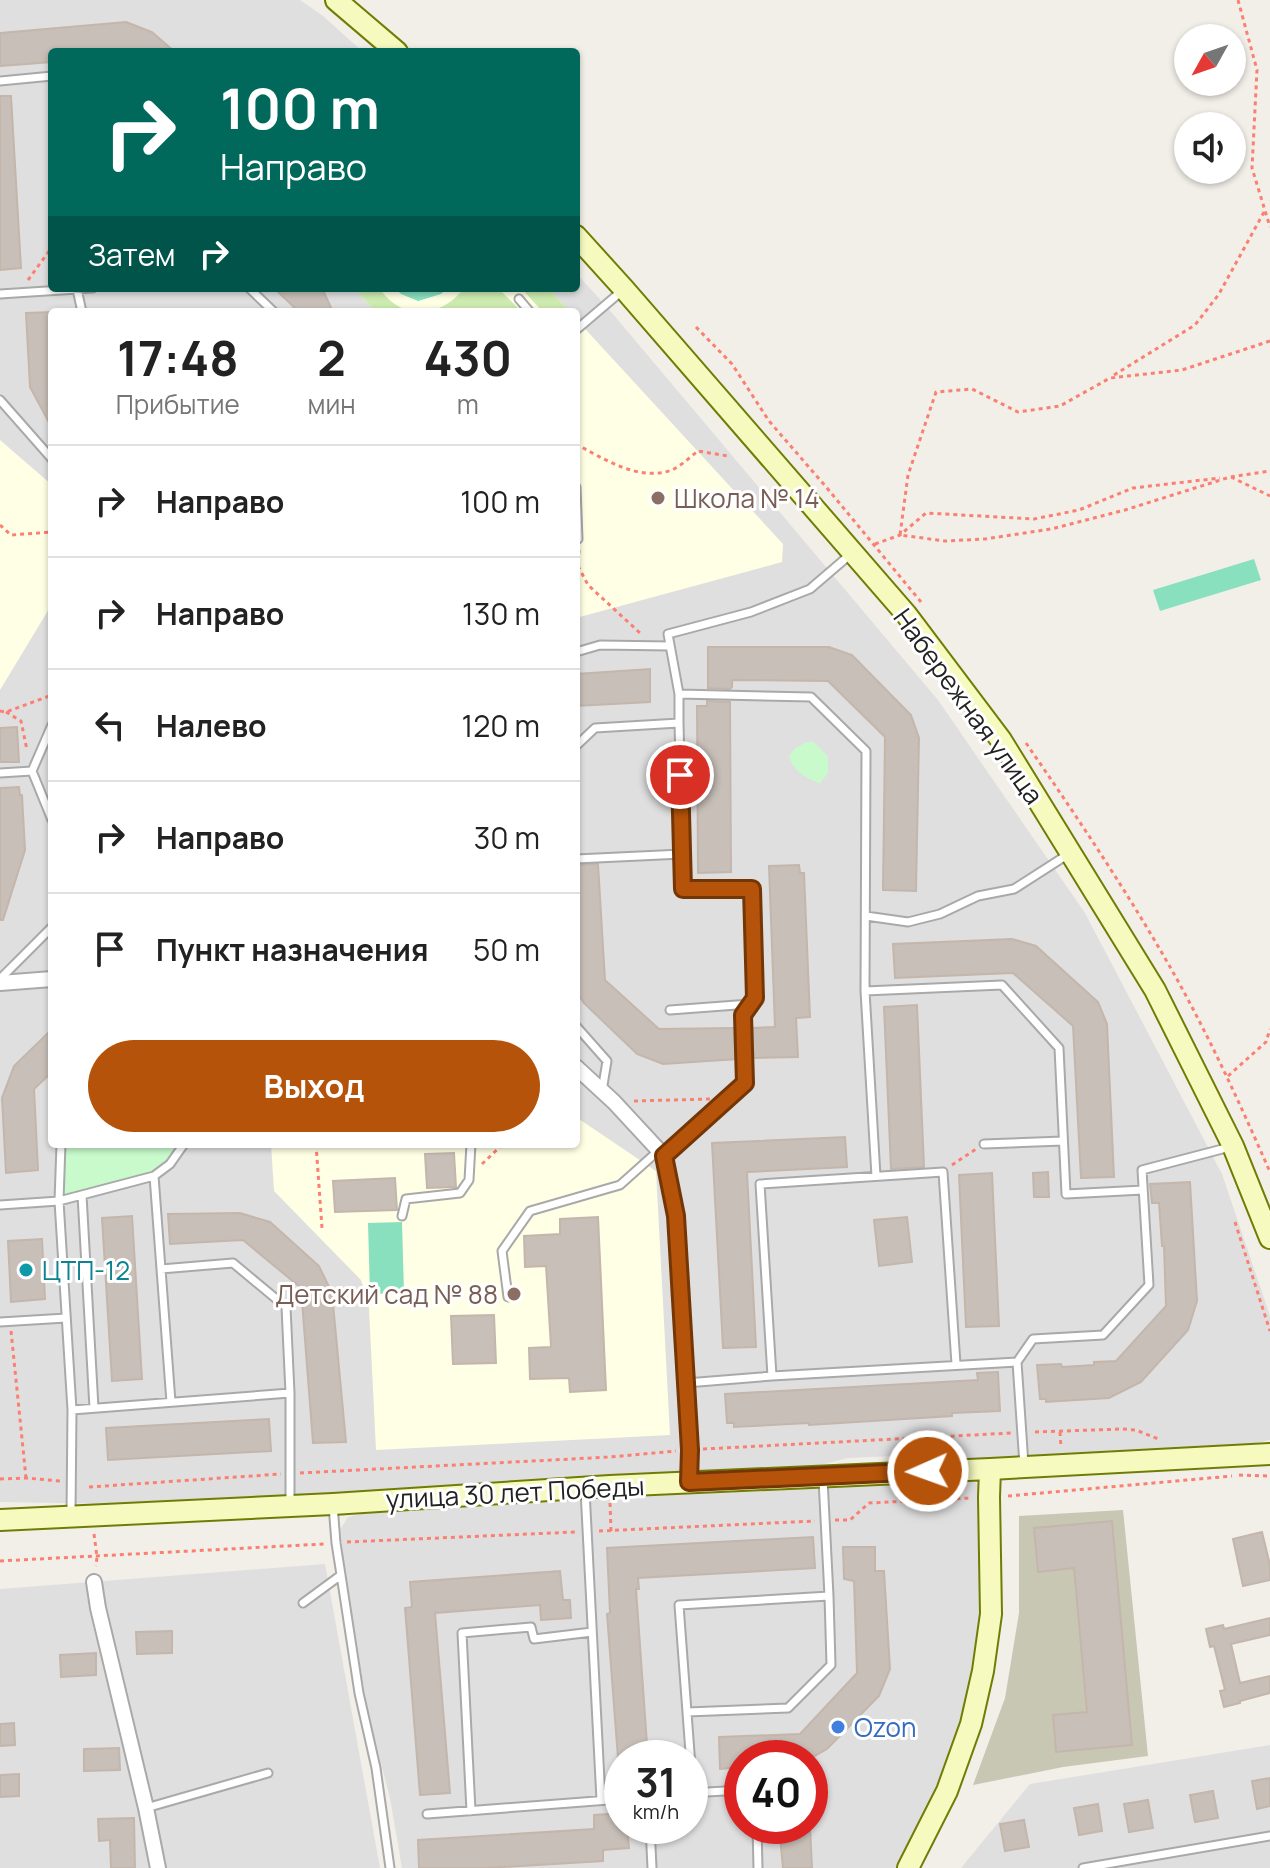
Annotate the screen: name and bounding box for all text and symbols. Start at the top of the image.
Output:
north arrow [1174,24,1246,96]
map controls [1174,24,1246,184]
text: 100 m [220,69,380,146]
icon: right [88,80,192,184]
button: sound [1174,112,1246,184]
text: Направо [220,142,367,191]
icon: right [192,232,236,276]
text: Затем [88,234,176,275]
text: 17:48 [117,325,239,390]
text: 2 [317,325,346,390]
text: 430 [423,325,512,390]
text: Прибытие [116,386,240,422]
text: мин [308,386,356,422]
text: m [457,386,479,422]
icon: right [88,479,132,523]
place label: Школа № 14 [674,480,820,516]
text: Направо [156,481,284,522]
text: 100 m [460,481,540,522]
marker: Школа № 14 [649,489,667,507]
icon: right [88,591,132,635]
text: Направо [156,593,284,634]
text: 130 m [462,593,540,634]
street label: Набережная улица [886,601,1052,811]
icon: left [88,703,132,747]
text: Налево [156,705,266,746]
text: 120 m [461,705,540,746]
pin [646,741,714,809]
icon: arrive [658,753,702,797]
icon: right [88,815,132,859]
text: Направо [156,817,284,858]
text: 30 m [474,817,540,858]
icon: arrive [88,927,132,971]
text: Пункт назначения [156,929,429,970]
text: 50 m [473,929,540,970]
button: Выход [88,1040,540,1132]
place label: ЦТП-12 [42,1252,130,1288]
marker: ЦТП-12 [17,1261,35,1279]
place label: Детский сад № 88 [275,1276,498,1312]
marker: Детский сад № 88 [505,1285,523,1303]
position arrow [886,1429,970,1513]
street label: улица 30 лет Победы [385,1467,645,1517]
place label: Ozon [854,1709,916,1745]
marker: Ozon [829,1718,847,1736]
speed limit sign: 40 [724,1740,828,1844]
text: 31 [636,1754,676,1809]
text: km/h [633,1798,679,1825]

